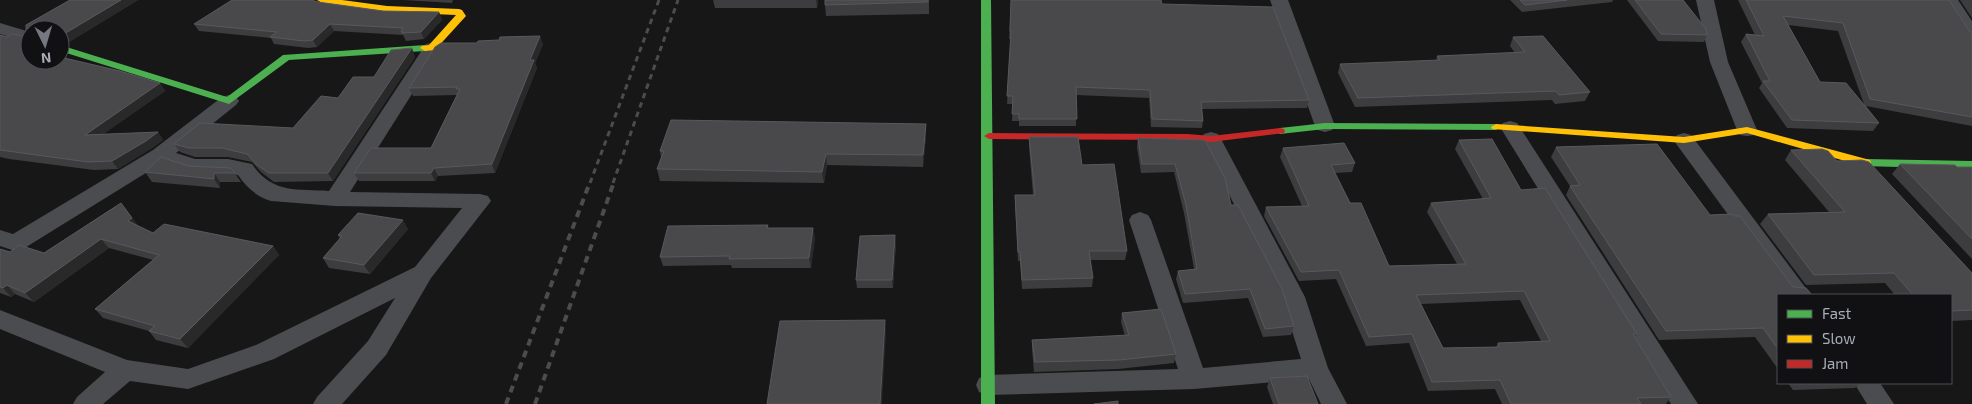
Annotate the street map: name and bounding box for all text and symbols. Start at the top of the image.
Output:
north arrow [20,20,70,70]
text: N [40,50,52,67]
legend [1777,294,1952,384]
text: Fast [1822,304,1852,322]
text: Slow [1822,329,1856,347]
text: Jam [1822,354,1848,372]

